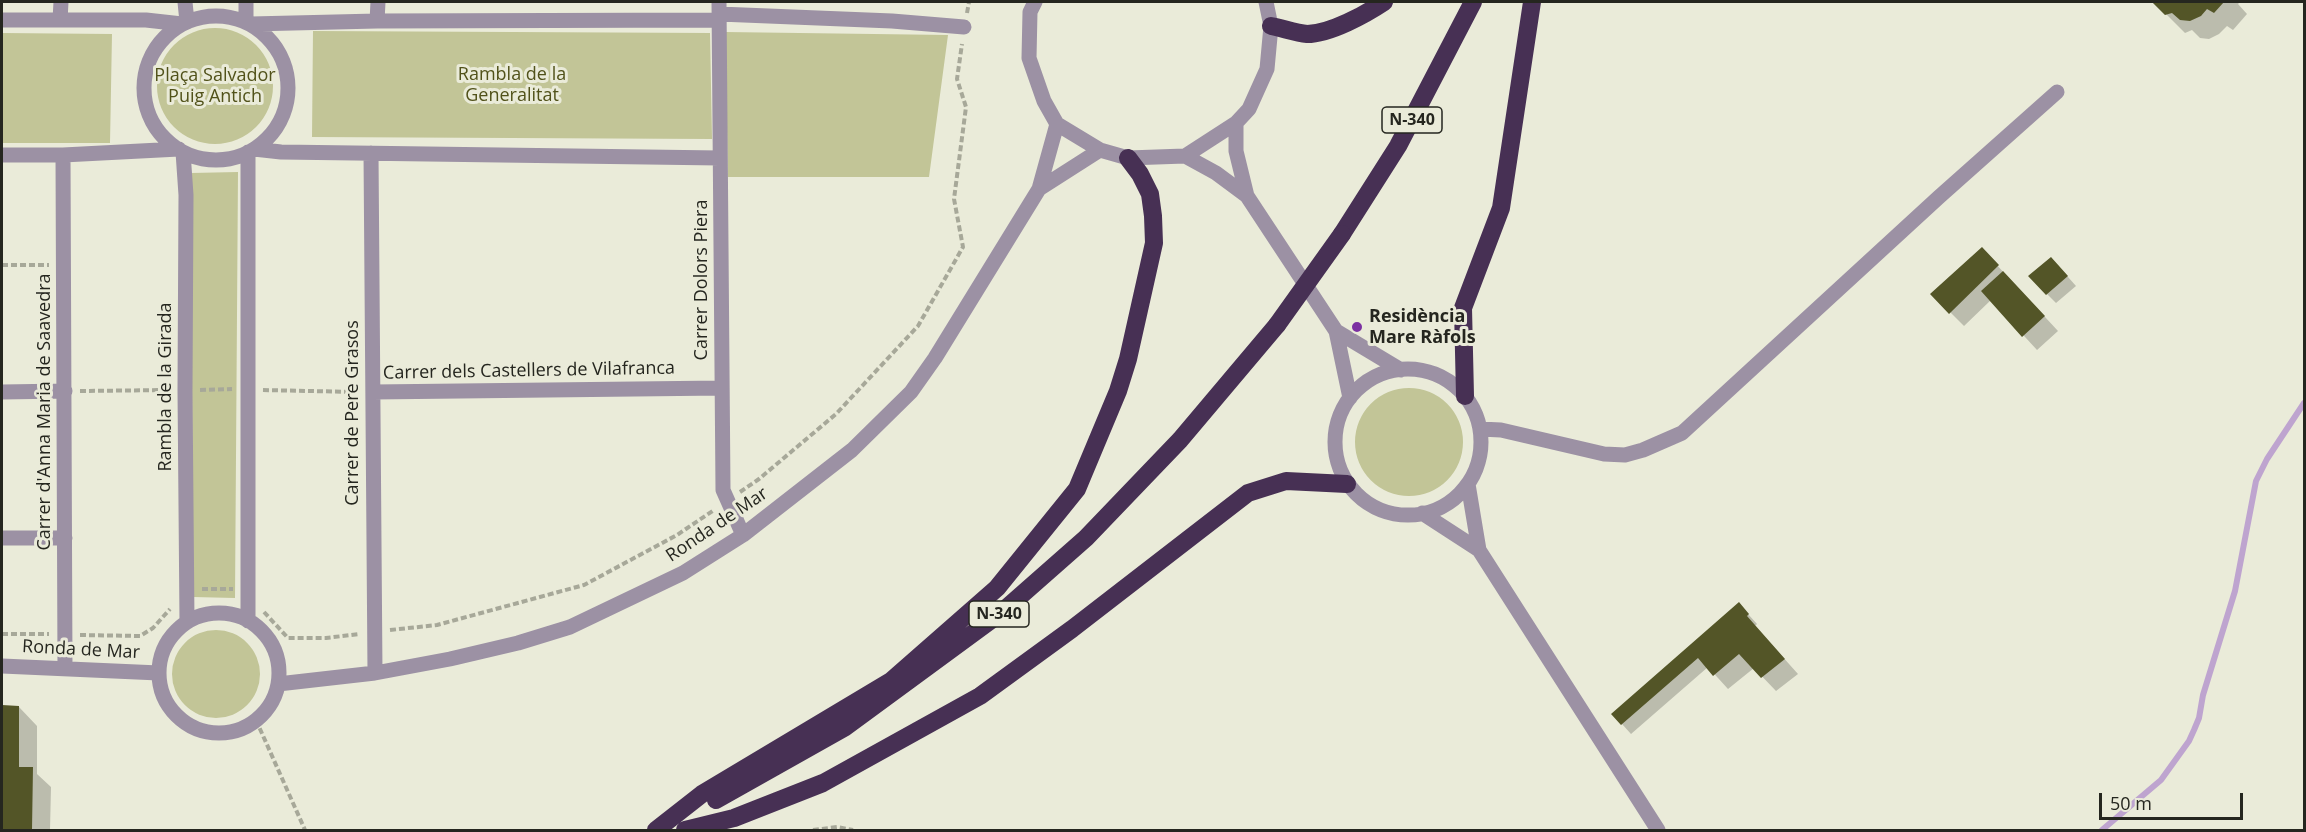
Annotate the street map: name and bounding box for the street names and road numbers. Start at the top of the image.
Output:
road number: N-340 [1382,107,1442,133]
street label: Carrer Dolors Piera [691,200,713,360]
street label: Carrer d'Anna Maria de Saavedra [34,273,56,551]
street label: Rambla de la Girada [155,302,177,472]
street label: Carrer de Pere Grasos [342,320,364,506]
street label: Carrer dels Castellers de Vilafranca [383,358,675,384]
street label: Ronda de Mar [662,483,772,567]
road number: N-340 [969,601,1029,627]
street label: Ronda de Mar [22,636,140,664]

